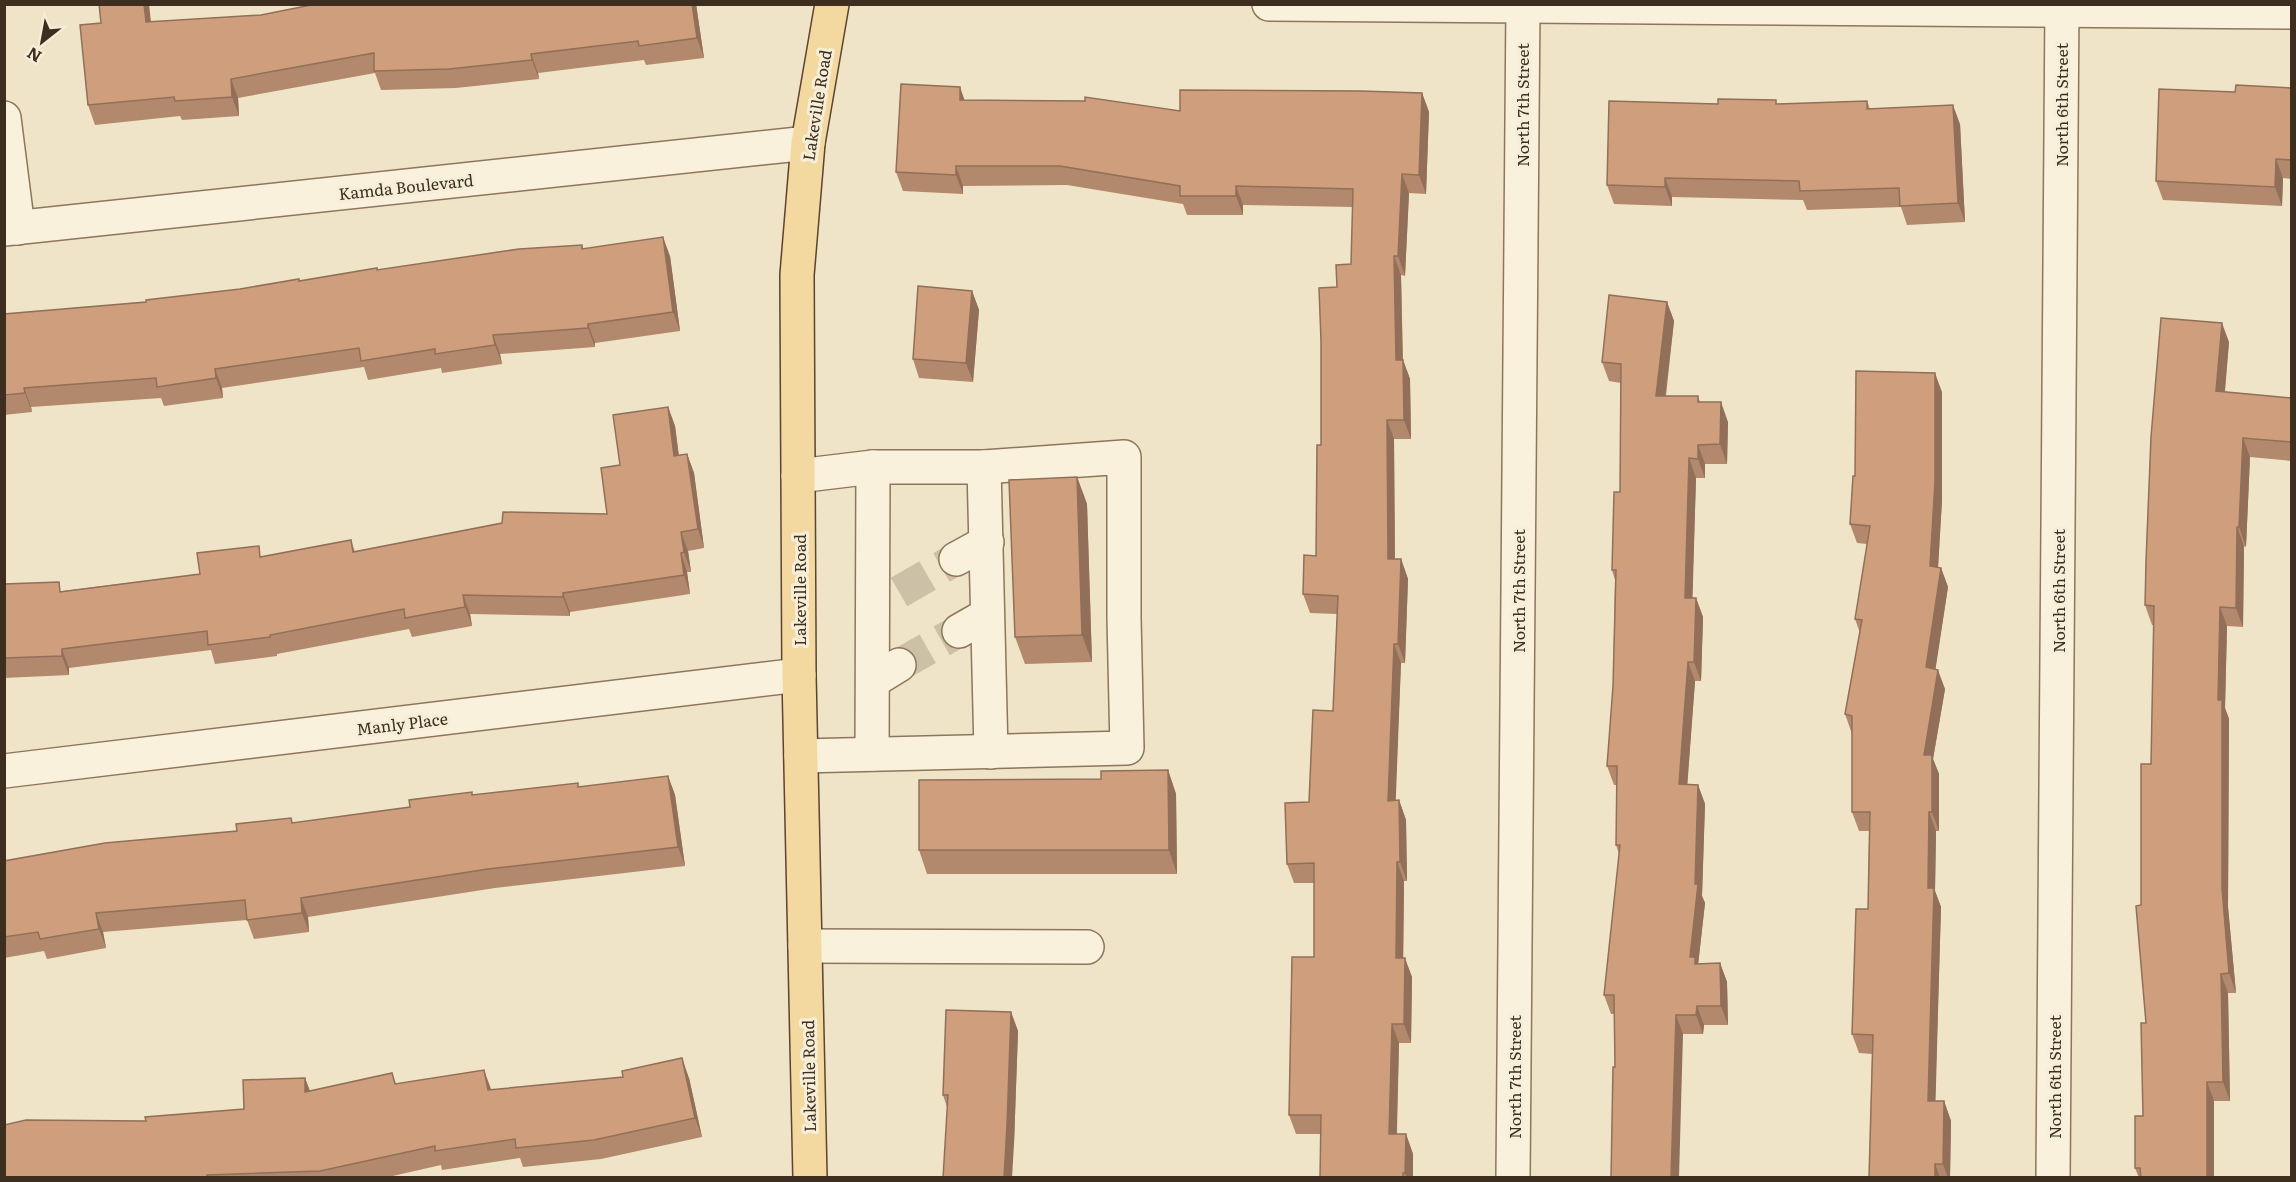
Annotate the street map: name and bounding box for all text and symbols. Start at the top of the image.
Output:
north arrow [12,12,72,72]
text: N [22,42,46,69]
street label: North 6th Street [2049,42,2073,167]
street label: North 7th Street [1510,43,1534,167]
street label: Lakeville Road [795,48,837,162]
street label: Kamda Boulevard [337,167,475,205]
street label: North 6th Street [2046,528,2070,653]
street label: North 7th Street [1506,529,1530,653]
street label: Lakeville Road [787,534,811,646]
street label: Manly Place [355,705,449,741]
street label: North 6th Street [2042,1014,2066,1139]
street label: North 7th Street [1502,1015,1526,1139]
street label: Lakeville Road [795,1020,821,1132]

